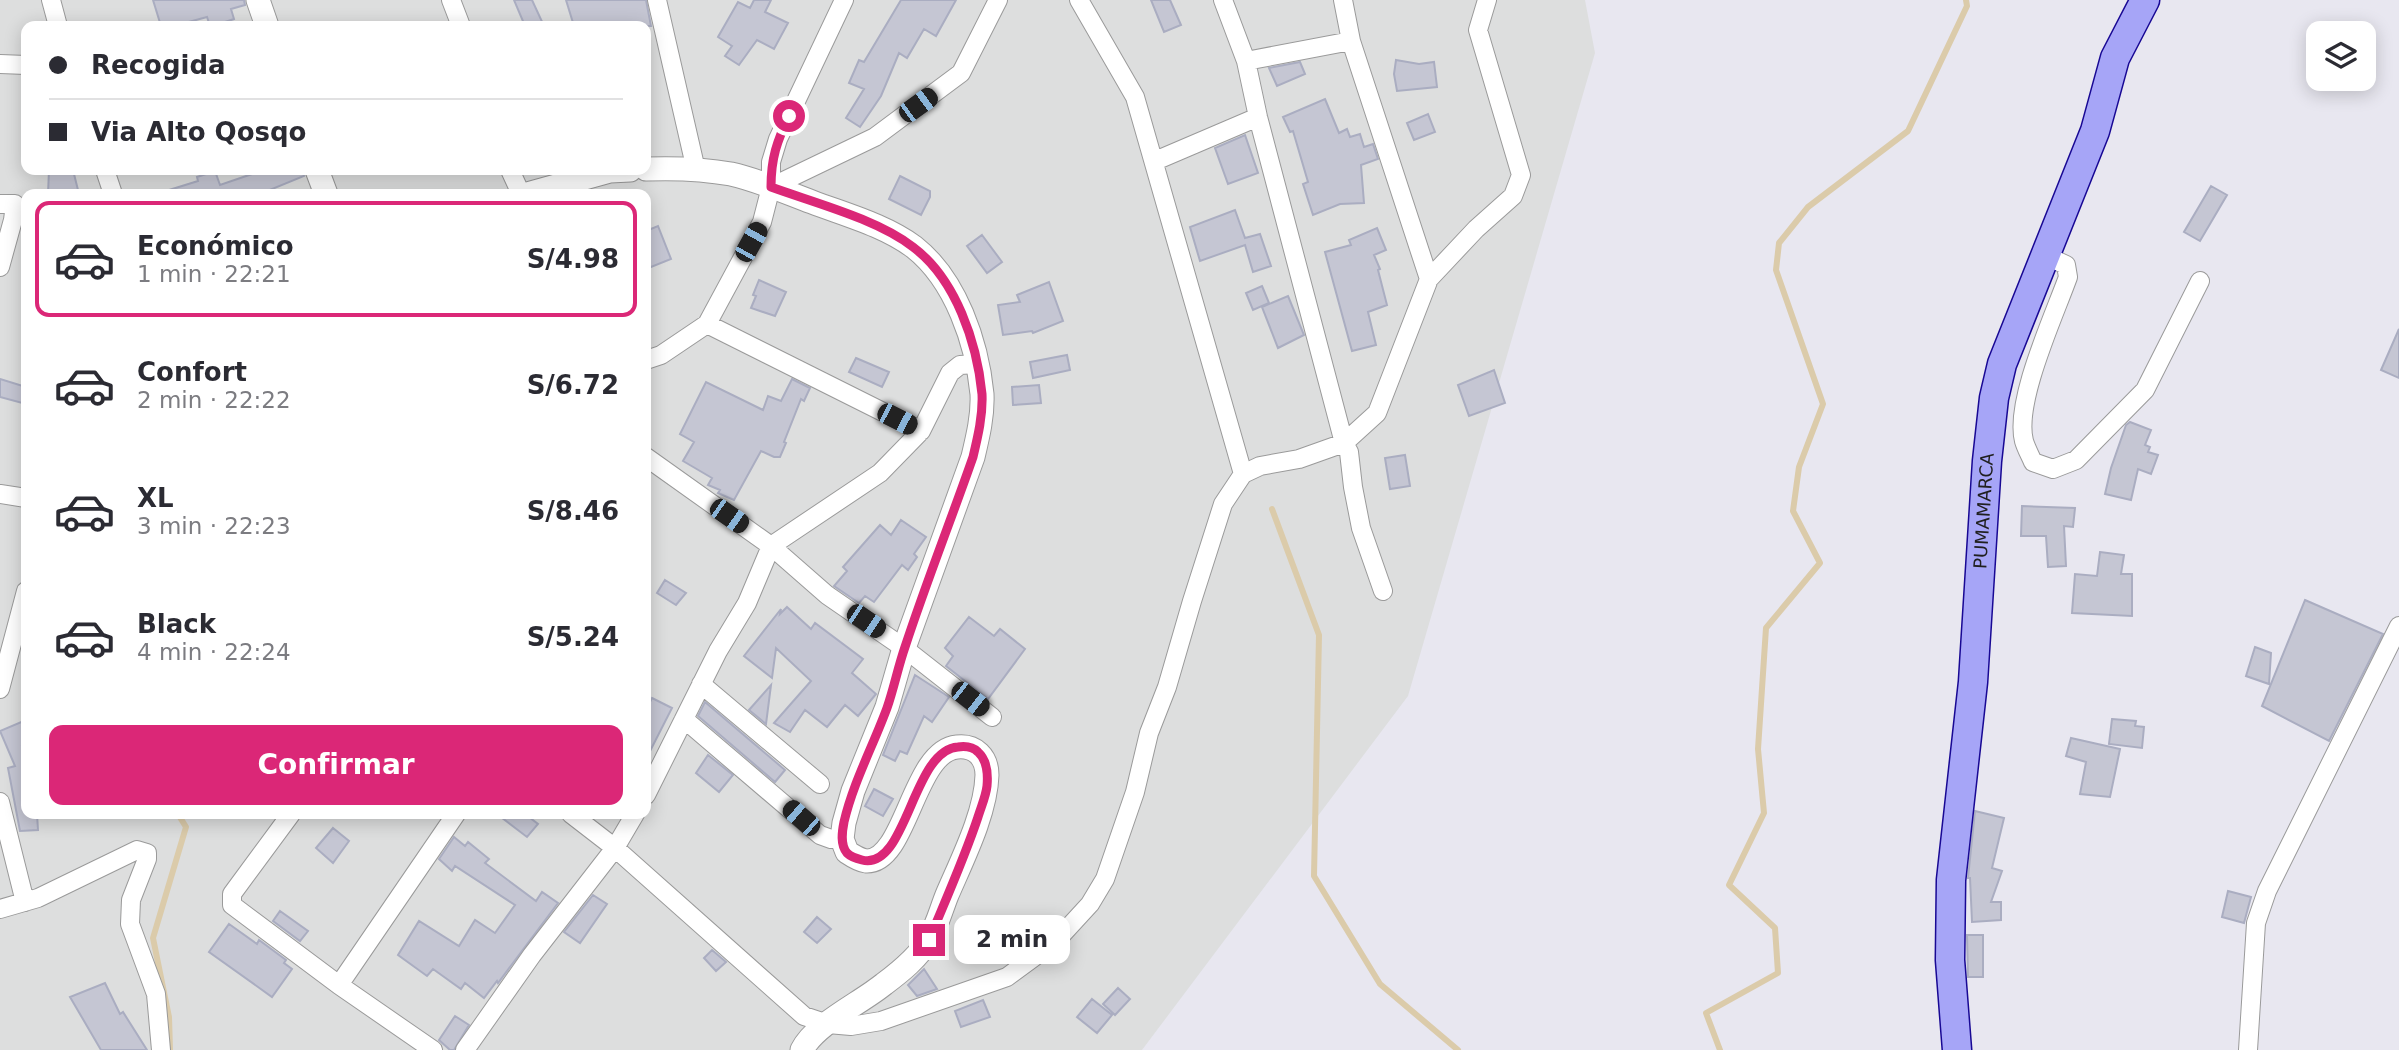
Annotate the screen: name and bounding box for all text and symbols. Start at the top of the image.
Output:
map controls [2306,21,2376,91]
button: layers [2306,21,2376,91]
text: Recogida [91,50,226,80]
car [895,84,942,126]
route start [773,100,805,132]
text: Via Alto Qosqo [91,117,306,147]
car [732,219,771,265]
icon: car [53,228,116,291]
text: Económico [137,231,294,261]
text: S/4.98 [527,244,619,274]
text: 1 min · 22:21 [137,261,291,287]
icon: car [53,354,116,417]
text: Confort [137,357,247,387]
text: S/6.72 [527,370,619,400]
text: 2 min · 22:22 [137,387,291,413]
car [874,400,921,438]
street label: PUMAMARCA [1969,451,1998,570]
icon: car [53,480,116,543]
text: XL [137,483,174,513]
car [706,495,753,537]
text: S/8.46 [527,496,619,526]
text: 3 min · 22:23 [137,513,291,539]
car [843,601,890,641]
icon: car [53,606,116,669]
text: Black [137,609,216,639]
text: S/5.24 [527,622,619,652]
text: 4 min · 22:24 [137,639,291,665]
car [947,678,994,720]
button: Confirmar [49,725,623,805]
car [779,796,824,840]
callout: 2 min [954,916,1069,964]
route end [913,924,945,956]
text: 2 min [976,926,1048,952]

